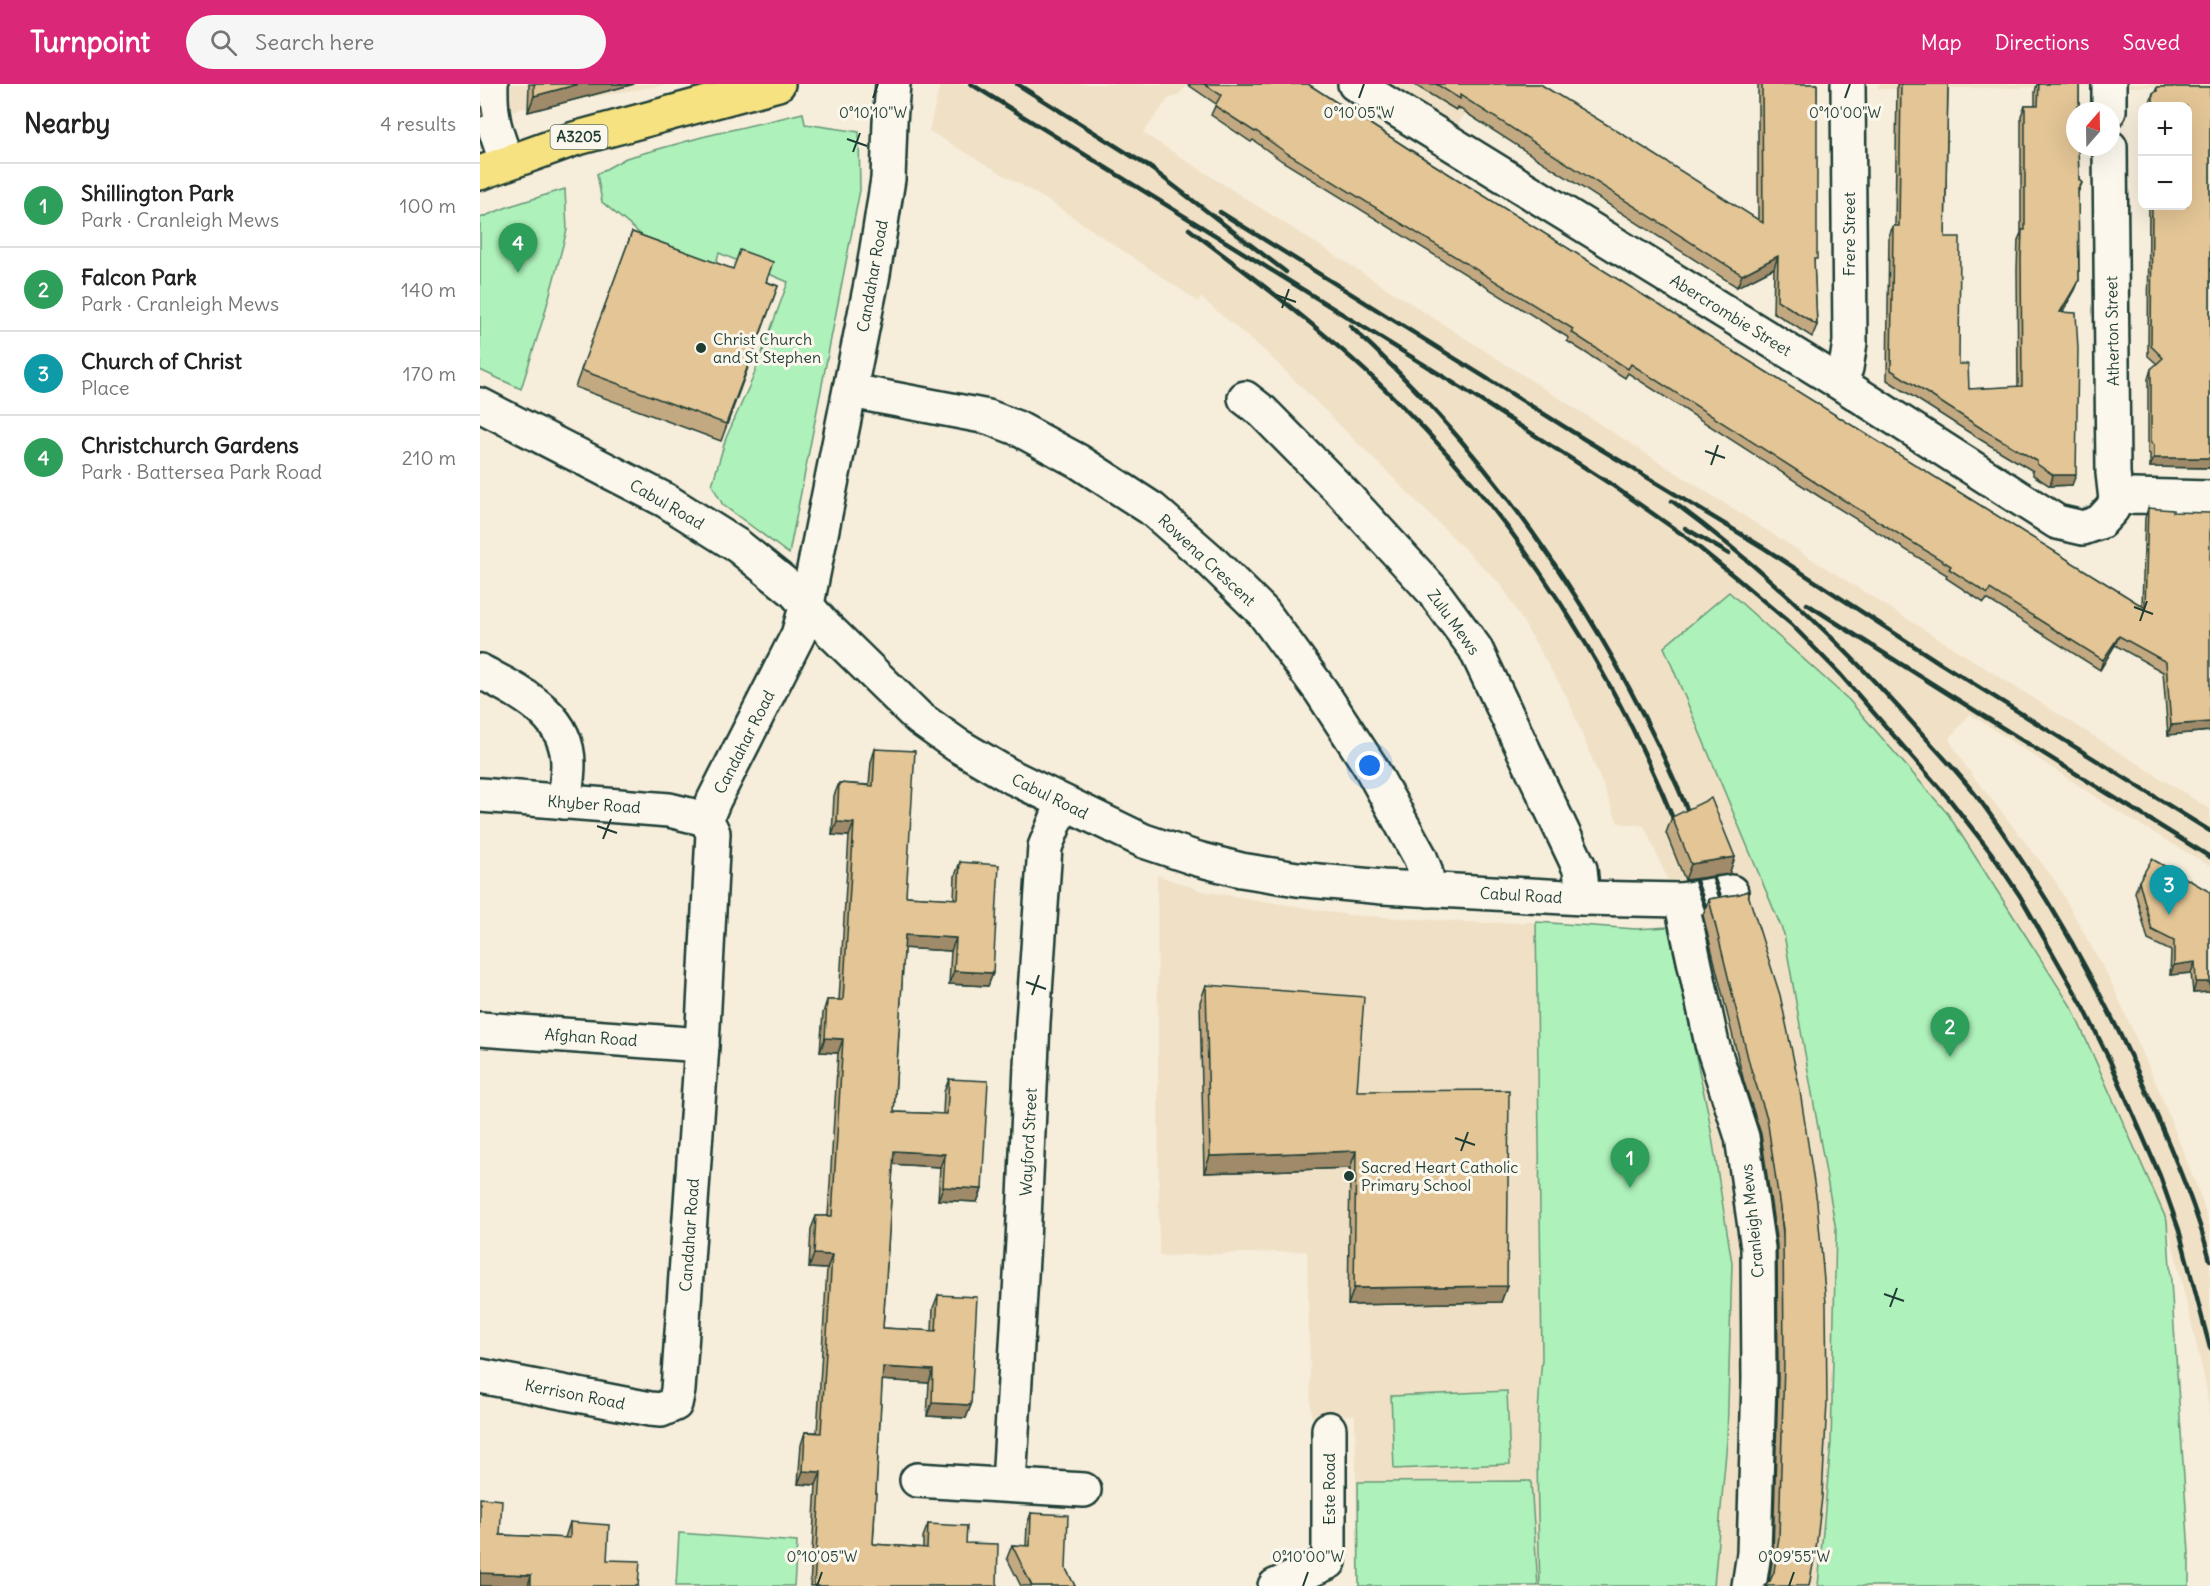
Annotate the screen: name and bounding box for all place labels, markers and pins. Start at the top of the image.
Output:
pin: 4 [498,224,537,273]
place label: Christ Church and St Stephen [713,329,821,367]
marker: Christ Church and St Stephen [694,341,708,355]
pin: 3 [2150,866,2188,915]
pin: 2 [1930,1008,1970,1057]
pin: 1 [1610,1138,1650,1188]
place label: Sacred Heart Catholic Primary School [1361,1157,1518,1195]
marker: Sacred Heart Catholic Primary School [1342,1169,1356,1183]

